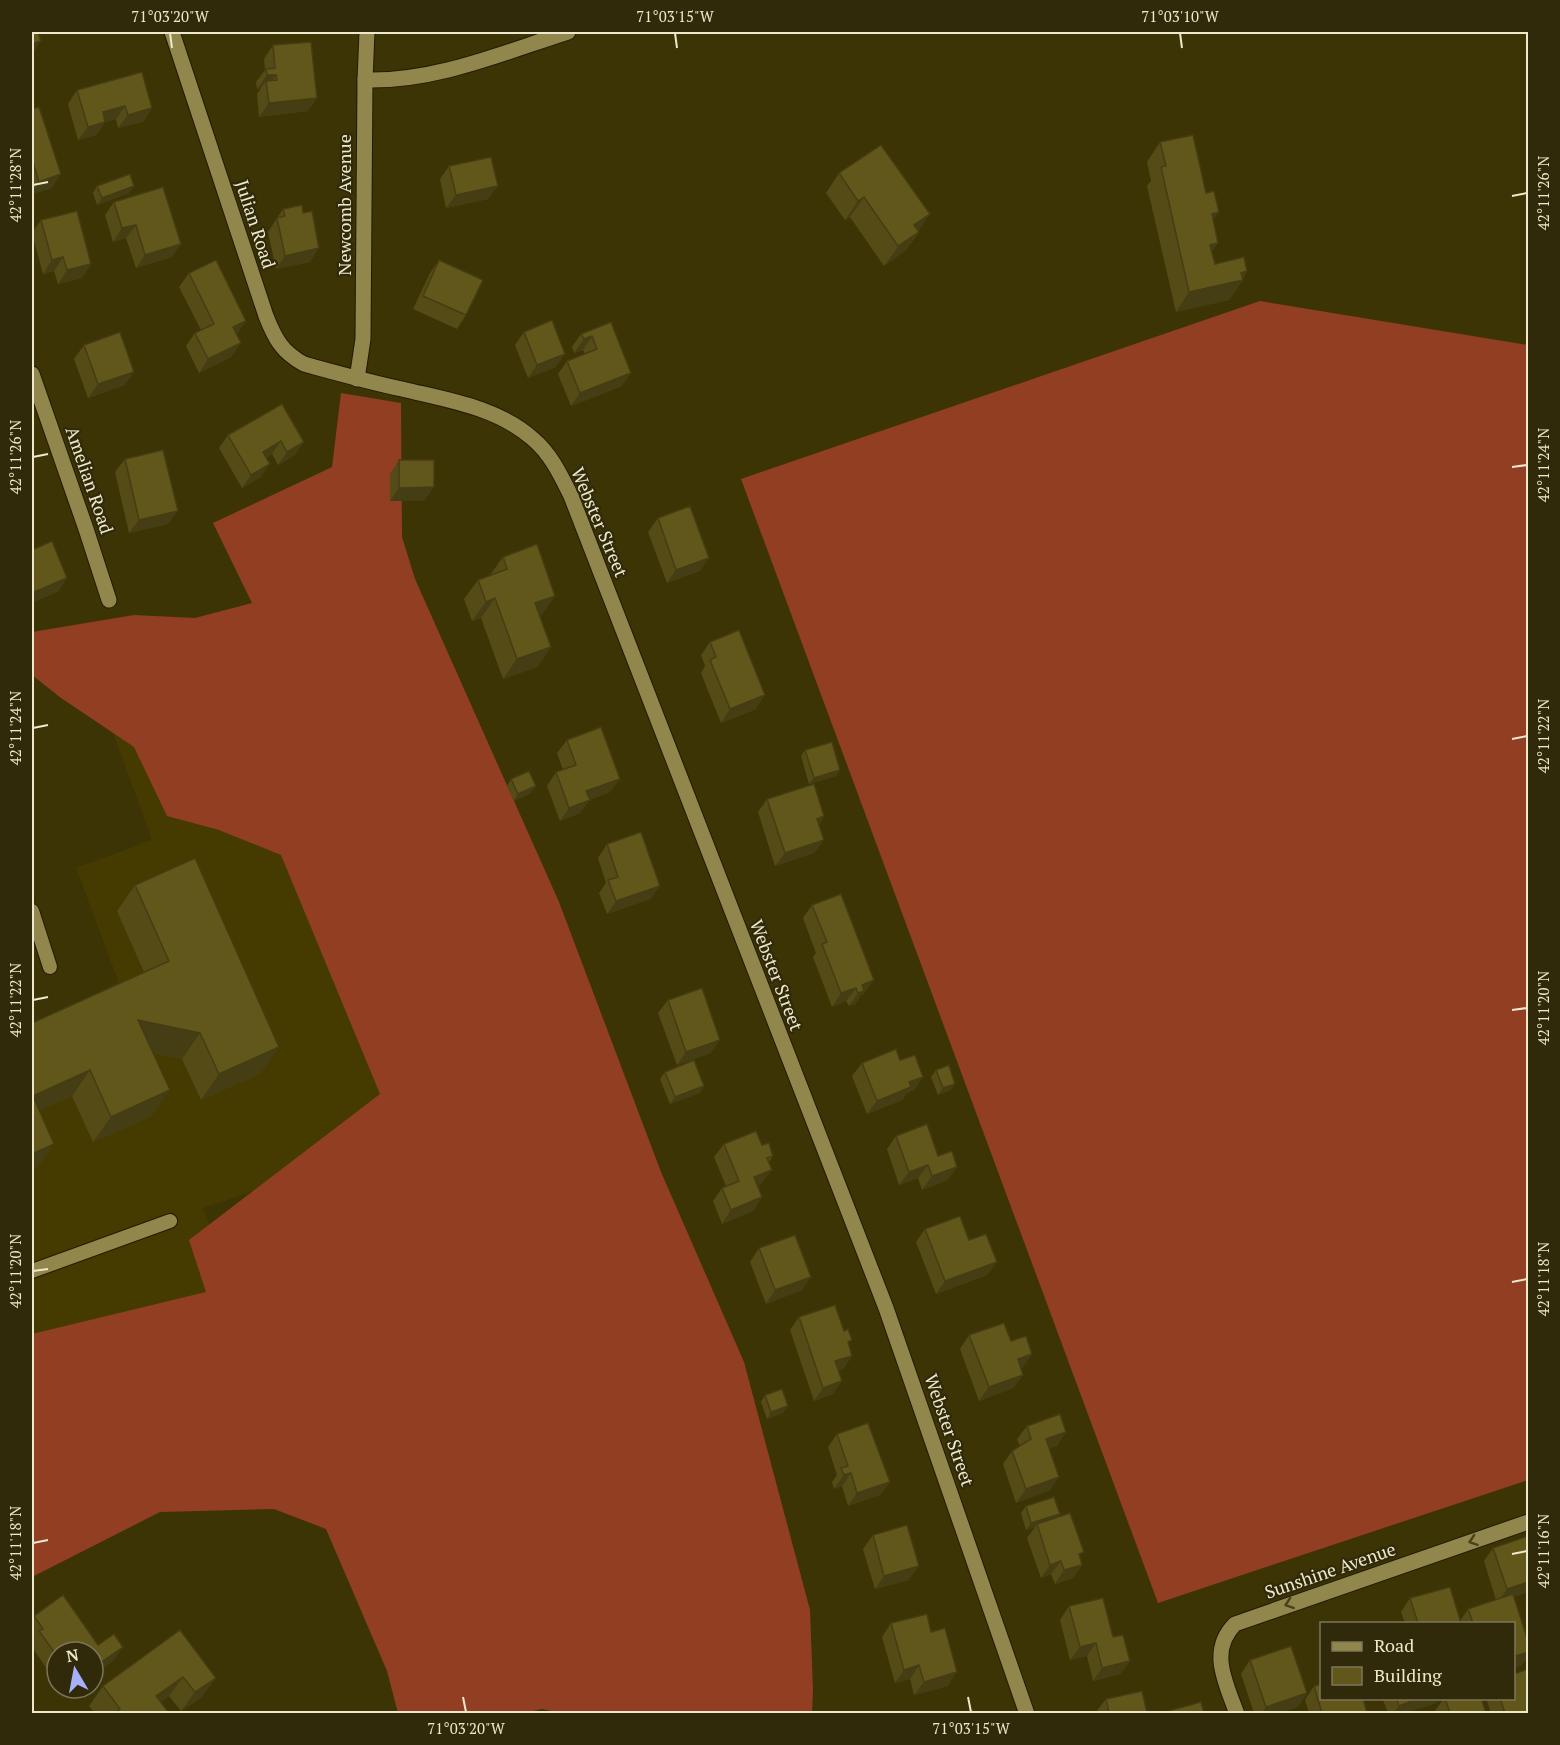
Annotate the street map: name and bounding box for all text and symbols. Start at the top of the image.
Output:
text: 71°03'20"W [131,6,210,26]
text: 71°03'15"W [636,6,715,26]
text: 71°03'10"W [1141,6,1220,26]
street label: Newcomb Avenue [332,134,356,276]
text: 42°11'28"N [5,148,25,222]
text: 42°11'26"N [1533,156,1553,230]
street label: Julian Road [230,177,282,271]
text: 42°11'26"N [5,420,25,494]
street label: Amelian Road [60,423,120,537]
text: 42°11'24"N [1533,428,1553,502]
street label: Webster Street [566,463,634,581]
text: 42°11'24"N [5,691,25,765]
text: 42°11'22"N [1533,699,1553,773]
street label: Webster Street [745,916,809,1034]
text: 42°11'22"N [5,963,25,1037]
text: 42°11'20"N [1533,971,1553,1045]
text: 42°11'20"N [5,1234,25,1308]
text: 42°11'18"N [1533,1242,1553,1316]
street label: Webster Street [920,1371,981,1490]
text: 42°11'18"N [5,1506,25,1580]
text: 42°11'16"N [1533,1514,1553,1588]
one-way arrow [1468,1534,1479,1547]
street label: Sunshine Avenue [1261,1536,1399,1604]
one-way arrow [1284,1597,1295,1610]
legend [1320,1622,1515,1700]
text: Road [1374,1633,1414,1657]
north arrow [45,1640,105,1700]
text: N [65,1643,80,1667]
text: Building [1374,1663,1442,1687]
text: 71°03'20"W [427,1718,506,1738]
text: 71°03'15"W [932,1718,1011,1738]

